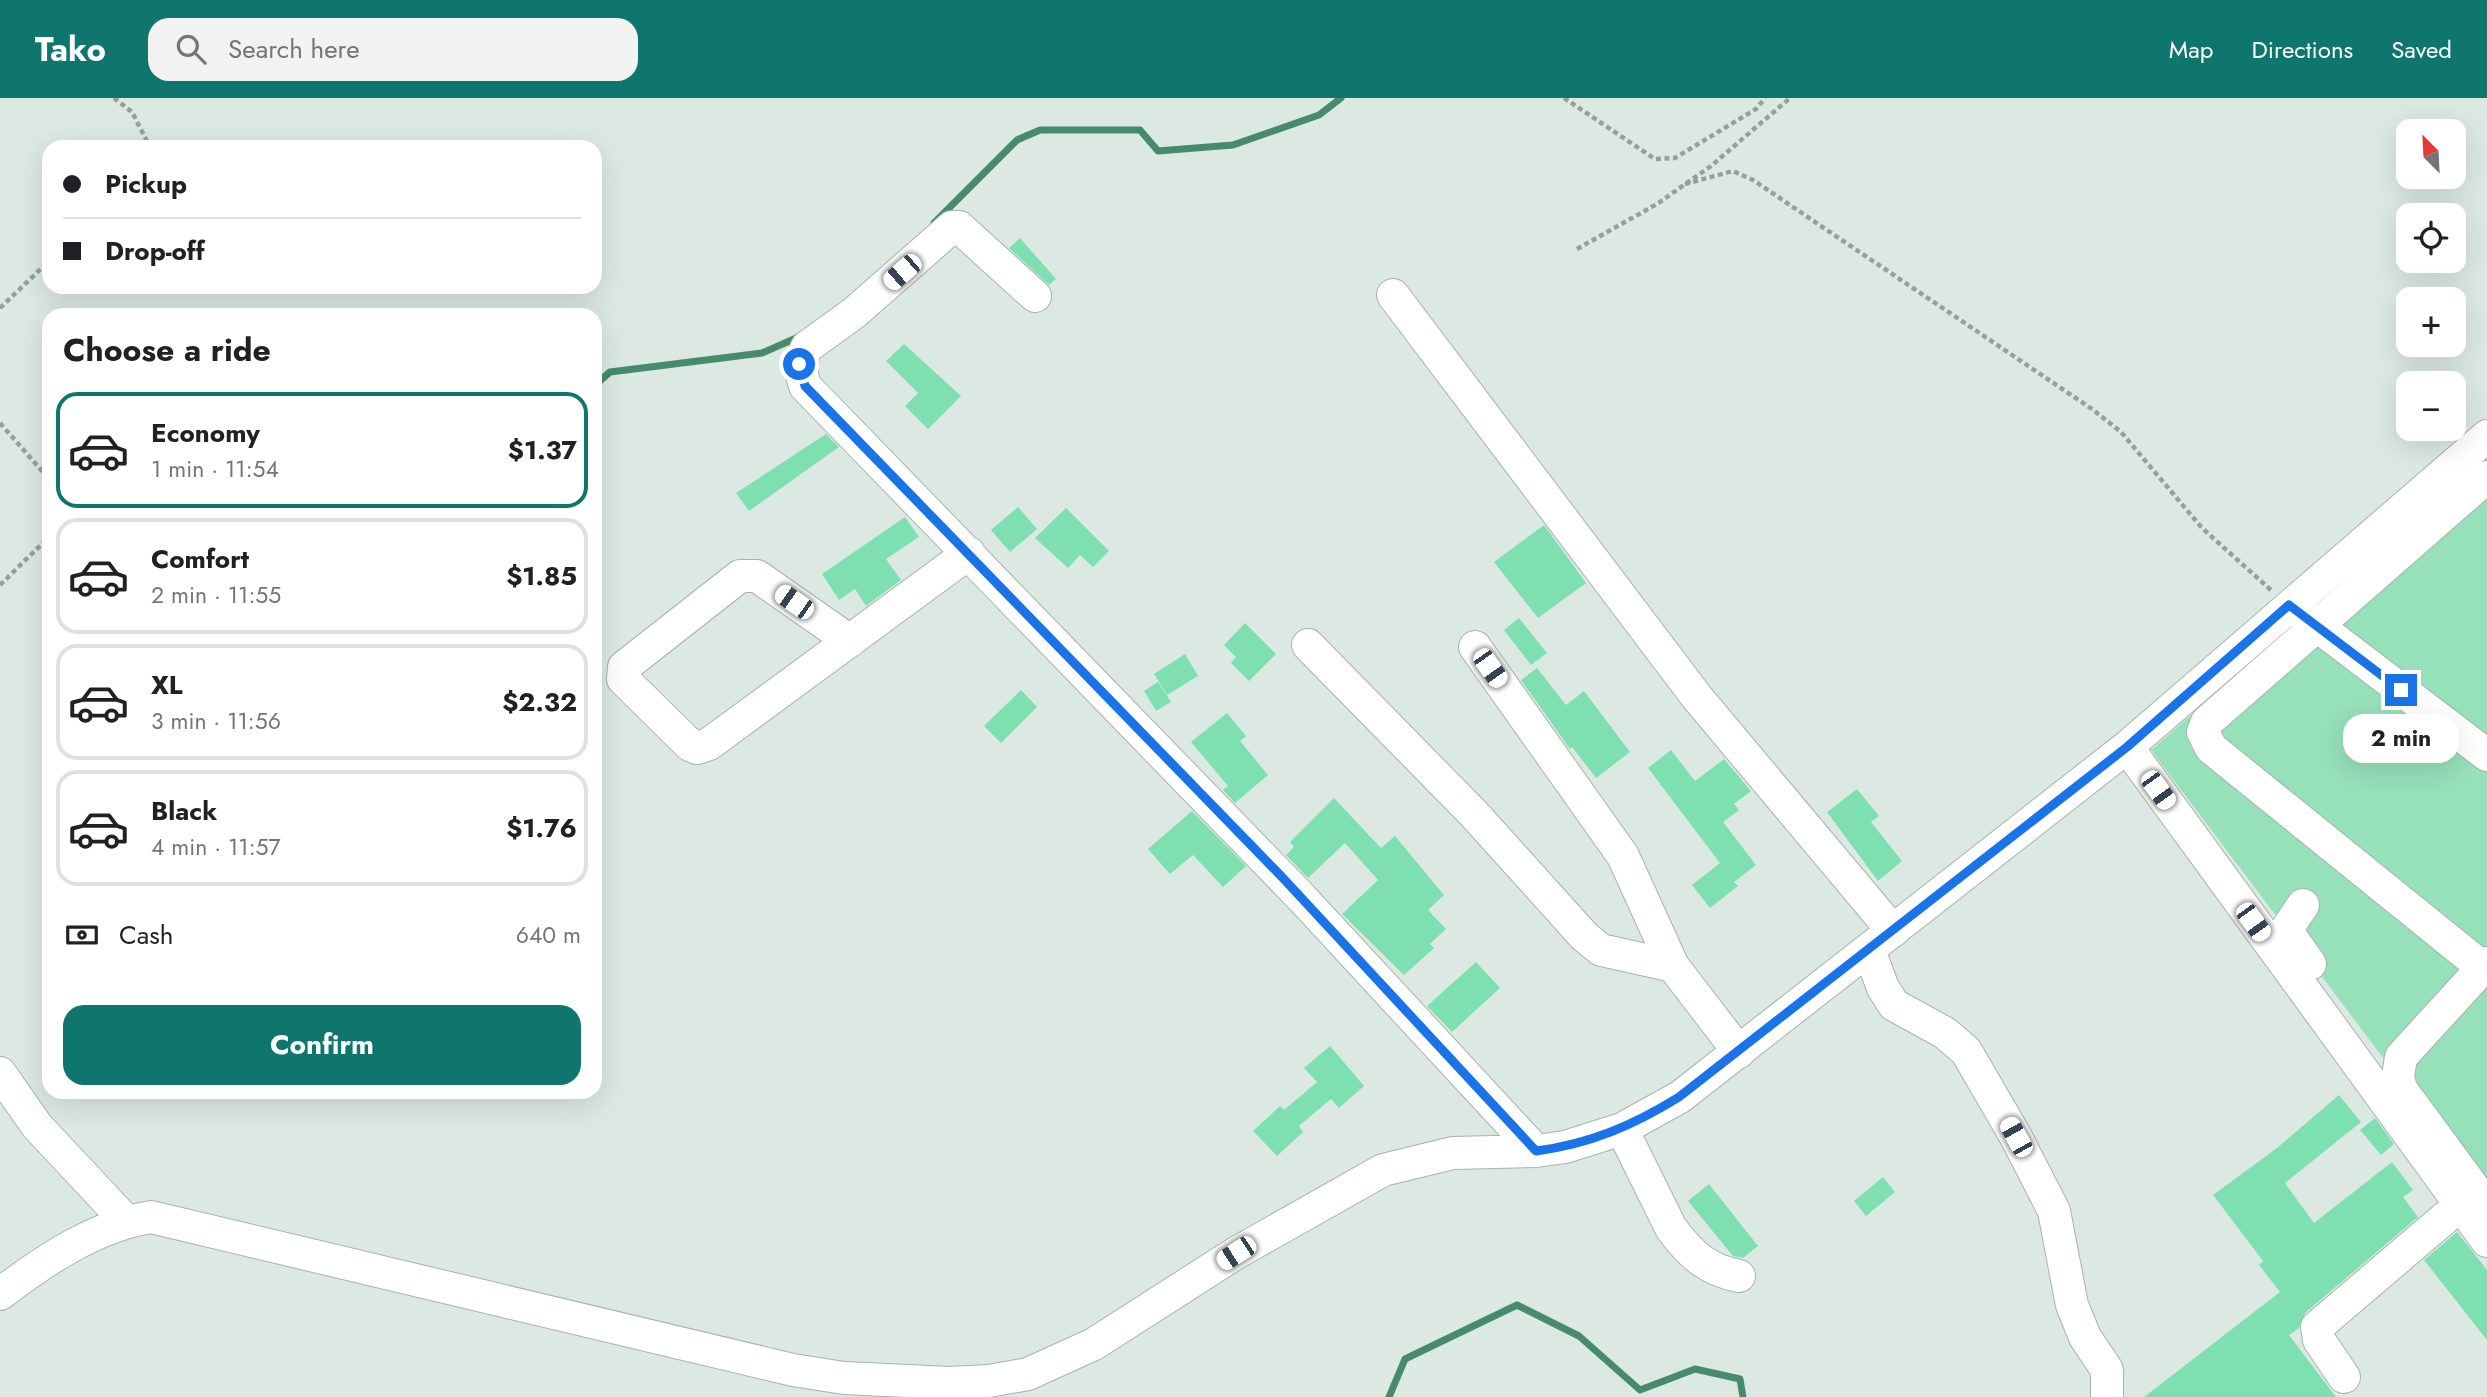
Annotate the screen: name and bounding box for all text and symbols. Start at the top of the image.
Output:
search box [148,18,638,81]
text: Tako [35,26,106,73]
icon: search [172,30,210,68]
text: Search here [228,30,360,68]
text: Map [2169,32,2214,67]
text: Directions [2252,32,2353,67]
text: Saved [2391,32,2452,67]
north arrow [2396,119,2466,189]
map controls [2396,119,2466,441]
text: Pickup [105,165,187,203]
button: locate [2396,203,2466,273]
text: Drop-off [105,232,205,270]
car [880,250,925,294]
button: + [2396,287,2466,357]
text: Choose a ride [63,327,271,373]
route start [783,348,815,380]
button: − [2396,371,2466,441]
text: Economy [151,414,260,452]
icon: car [67,419,130,482]
text: $1.37 [508,431,577,469]
text: 1 min · 11:54 [151,452,279,486]
text: Comfort [151,540,249,578]
icon: car [67,545,130,608]
text: $1.85 [506,557,577,595]
text: 2 min · 11:55 [151,578,281,612]
car [771,581,818,623]
car [1470,645,1511,691]
text: XL [151,666,183,704]
icon: car [67,671,130,734]
route end [2385,674,2417,706]
text: $2.32 [502,683,577,721]
text: 3 min · 11:56 [151,704,281,738]
callout: 2 min [2343,714,2459,764]
text: 2 min [2371,721,2431,755]
car [2138,767,2179,813]
text: Black [151,792,217,830]
icon: car [67,797,130,860]
text: $1.76 [506,809,577,847]
text: 4 min · 11:57 [151,830,281,864]
car [2233,899,2274,945]
icon: cash [63,916,101,954]
text: Cash [119,916,173,954]
text: 640 m [516,918,581,952]
button: Confirm [63,1005,581,1085]
car [1997,1114,2036,1160]
car [1213,1233,1260,1273]

